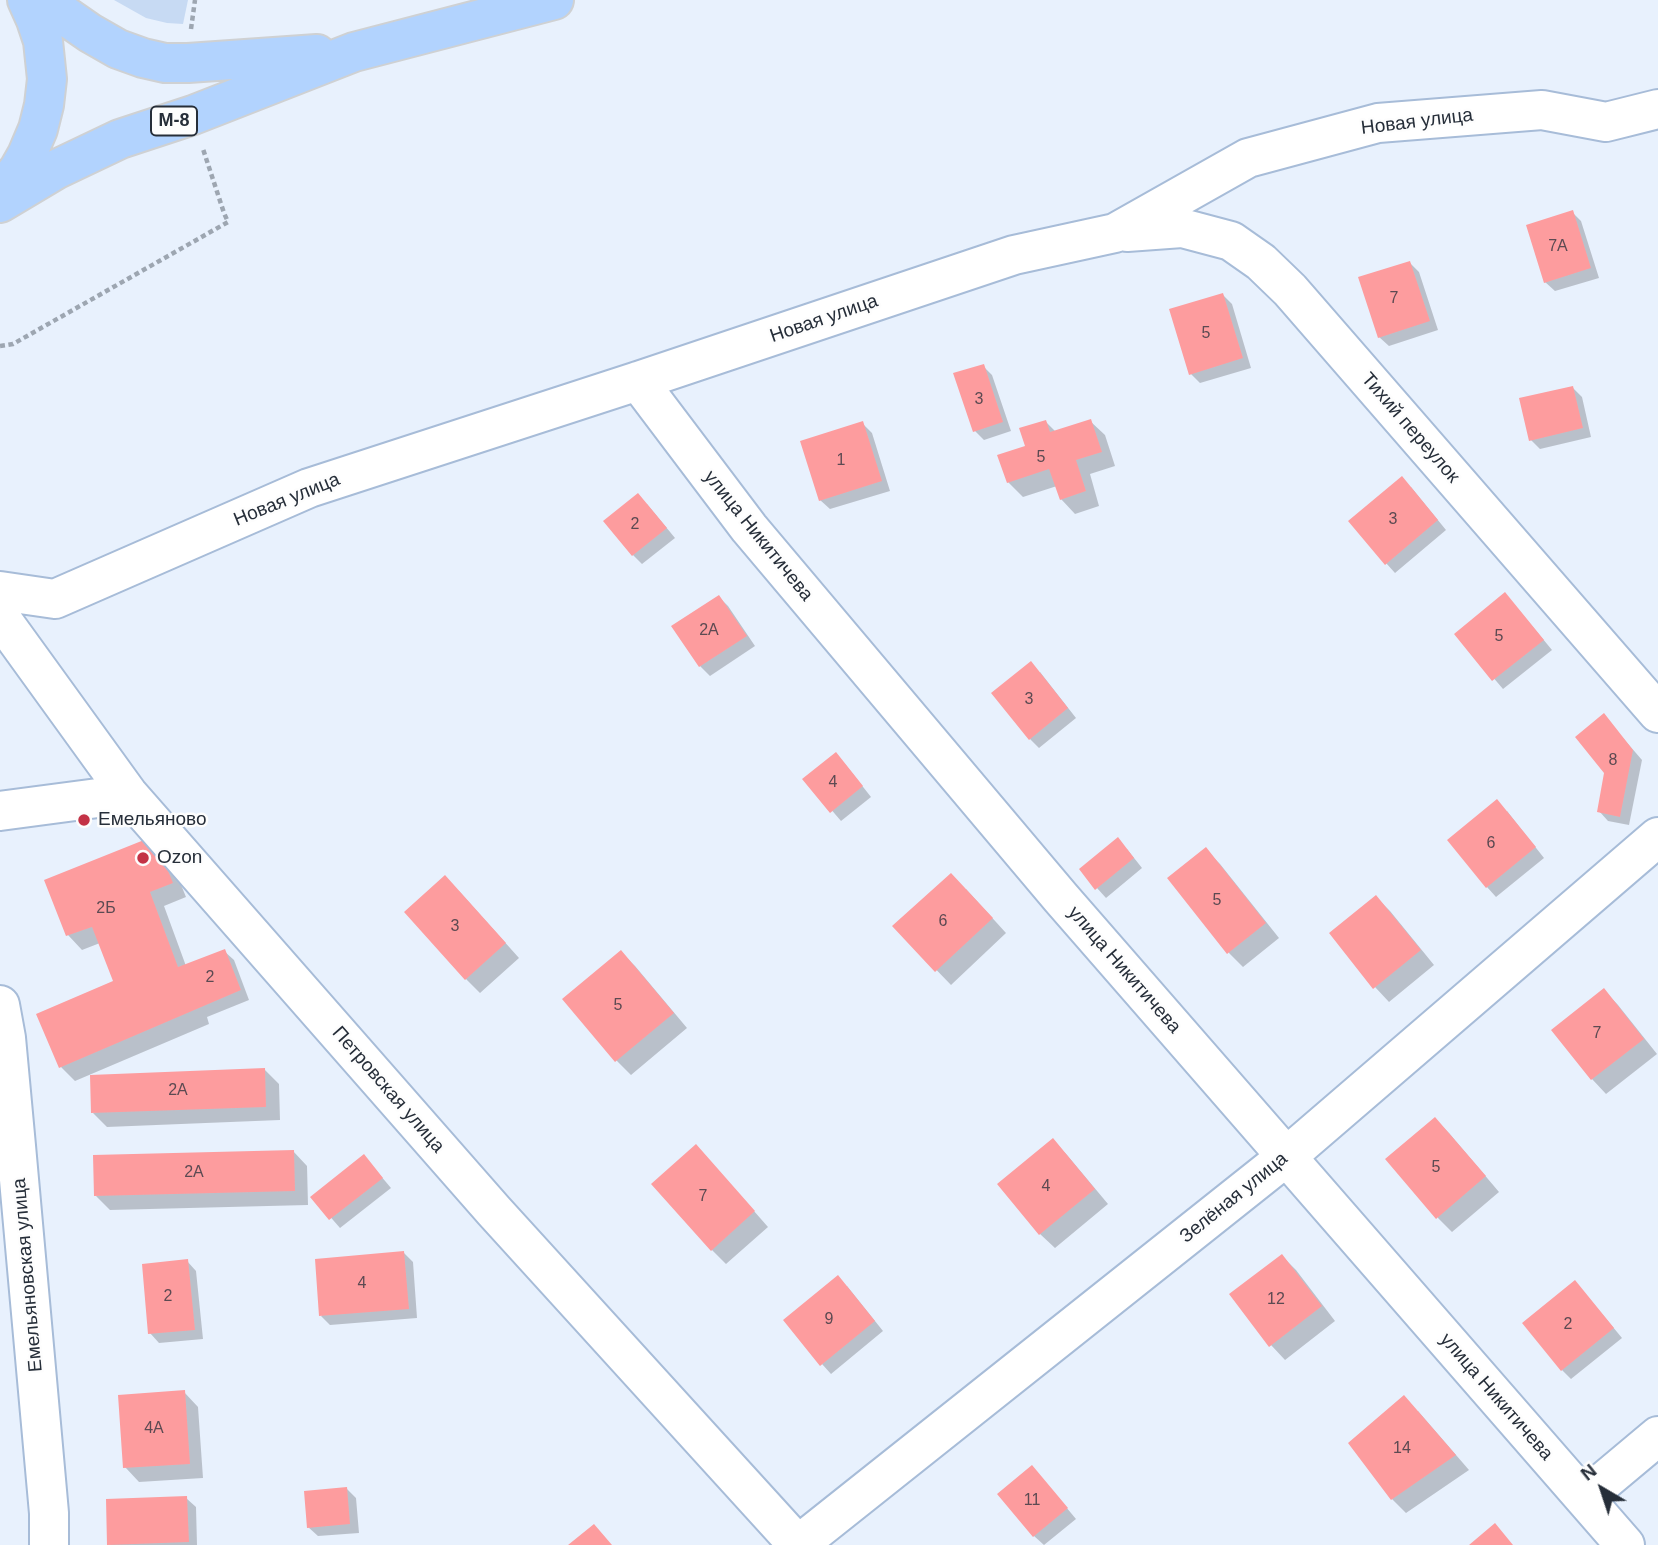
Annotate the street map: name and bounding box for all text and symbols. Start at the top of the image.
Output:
street label: Новая улица [1360,104,1474,140]
road number: М-8 [151,106,197,136]
house number: 7А [1548,237,1568,257]
house number: 7 [1390,289,1398,309]
street label: Новая улица [767,290,881,348]
house number: 5 [1202,324,1210,344]
street label: Тихий переулок [1356,368,1464,488]
house number: 3 [975,390,983,410]
house number: 5 [1037,448,1045,468]
house number: 1 [837,451,845,471]
street label: улица Никитичева [698,466,818,606]
street label: Новая улица [231,468,343,532]
house number: 3 [1389,510,1397,530]
house number: 2 [631,515,639,535]
house number: 2А [699,621,719,641]
house number: 5 [1495,627,1503,647]
house number: 3 [1025,690,1033,710]
house number: 8 [1609,751,1617,771]
house number: 4 [829,773,837,793]
place label: Емельяново [98,809,206,831]
marker: Емельяново [76,812,92,828]
house number: 6 [1487,834,1495,854]
place label: Ozon [157,847,202,869]
marker: Ozon [135,850,151,866]
house number: 5 [1213,891,1221,911]
house number: 2Б [96,899,116,919]
street label: улица Никитичева [1063,902,1185,1038]
house number: 6 [939,912,947,932]
house number: 3 [451,917,459,937]
house number: 2 [206,968,214,988]
house number: 5 [614,996,622,1016]
street label: Петровская улица [327,1022,449,1158]
house number: 7 [1593,1024,1601,1044]
house number: 2А [168,1081,188,1101]
street label: Зелёная улица [1176,1148,1292,1248]
house number: 5 [1432,1158,1440,1178]
house number: 2А [184,1163,204,1183]
street label: Емельяновская улица [8,1177,48,1373]
house number: 4 [1042,1177,1050,1197]
house number: 7 [699,1187,707,1207]
house number: 4 [358,1274,366,1294]
house number: 2 [164,1287,172,1307]
house number: 12 [1267,1290,1285,1310]
house number: 9 [825,1310,833,1330]
house number: 2 [1564,1315,1572,1335]
street label: улица Никитичева [1435,1329,1557,1465]
house number: 4А [144,1419,164,1439]
house number: 14 [1393,1439,1411,1459]
north arrow [1567,1454,1637,1524]
text: N [1577,1460,1600,1485]
house number: 11 [1024,1491,1040,1511]

